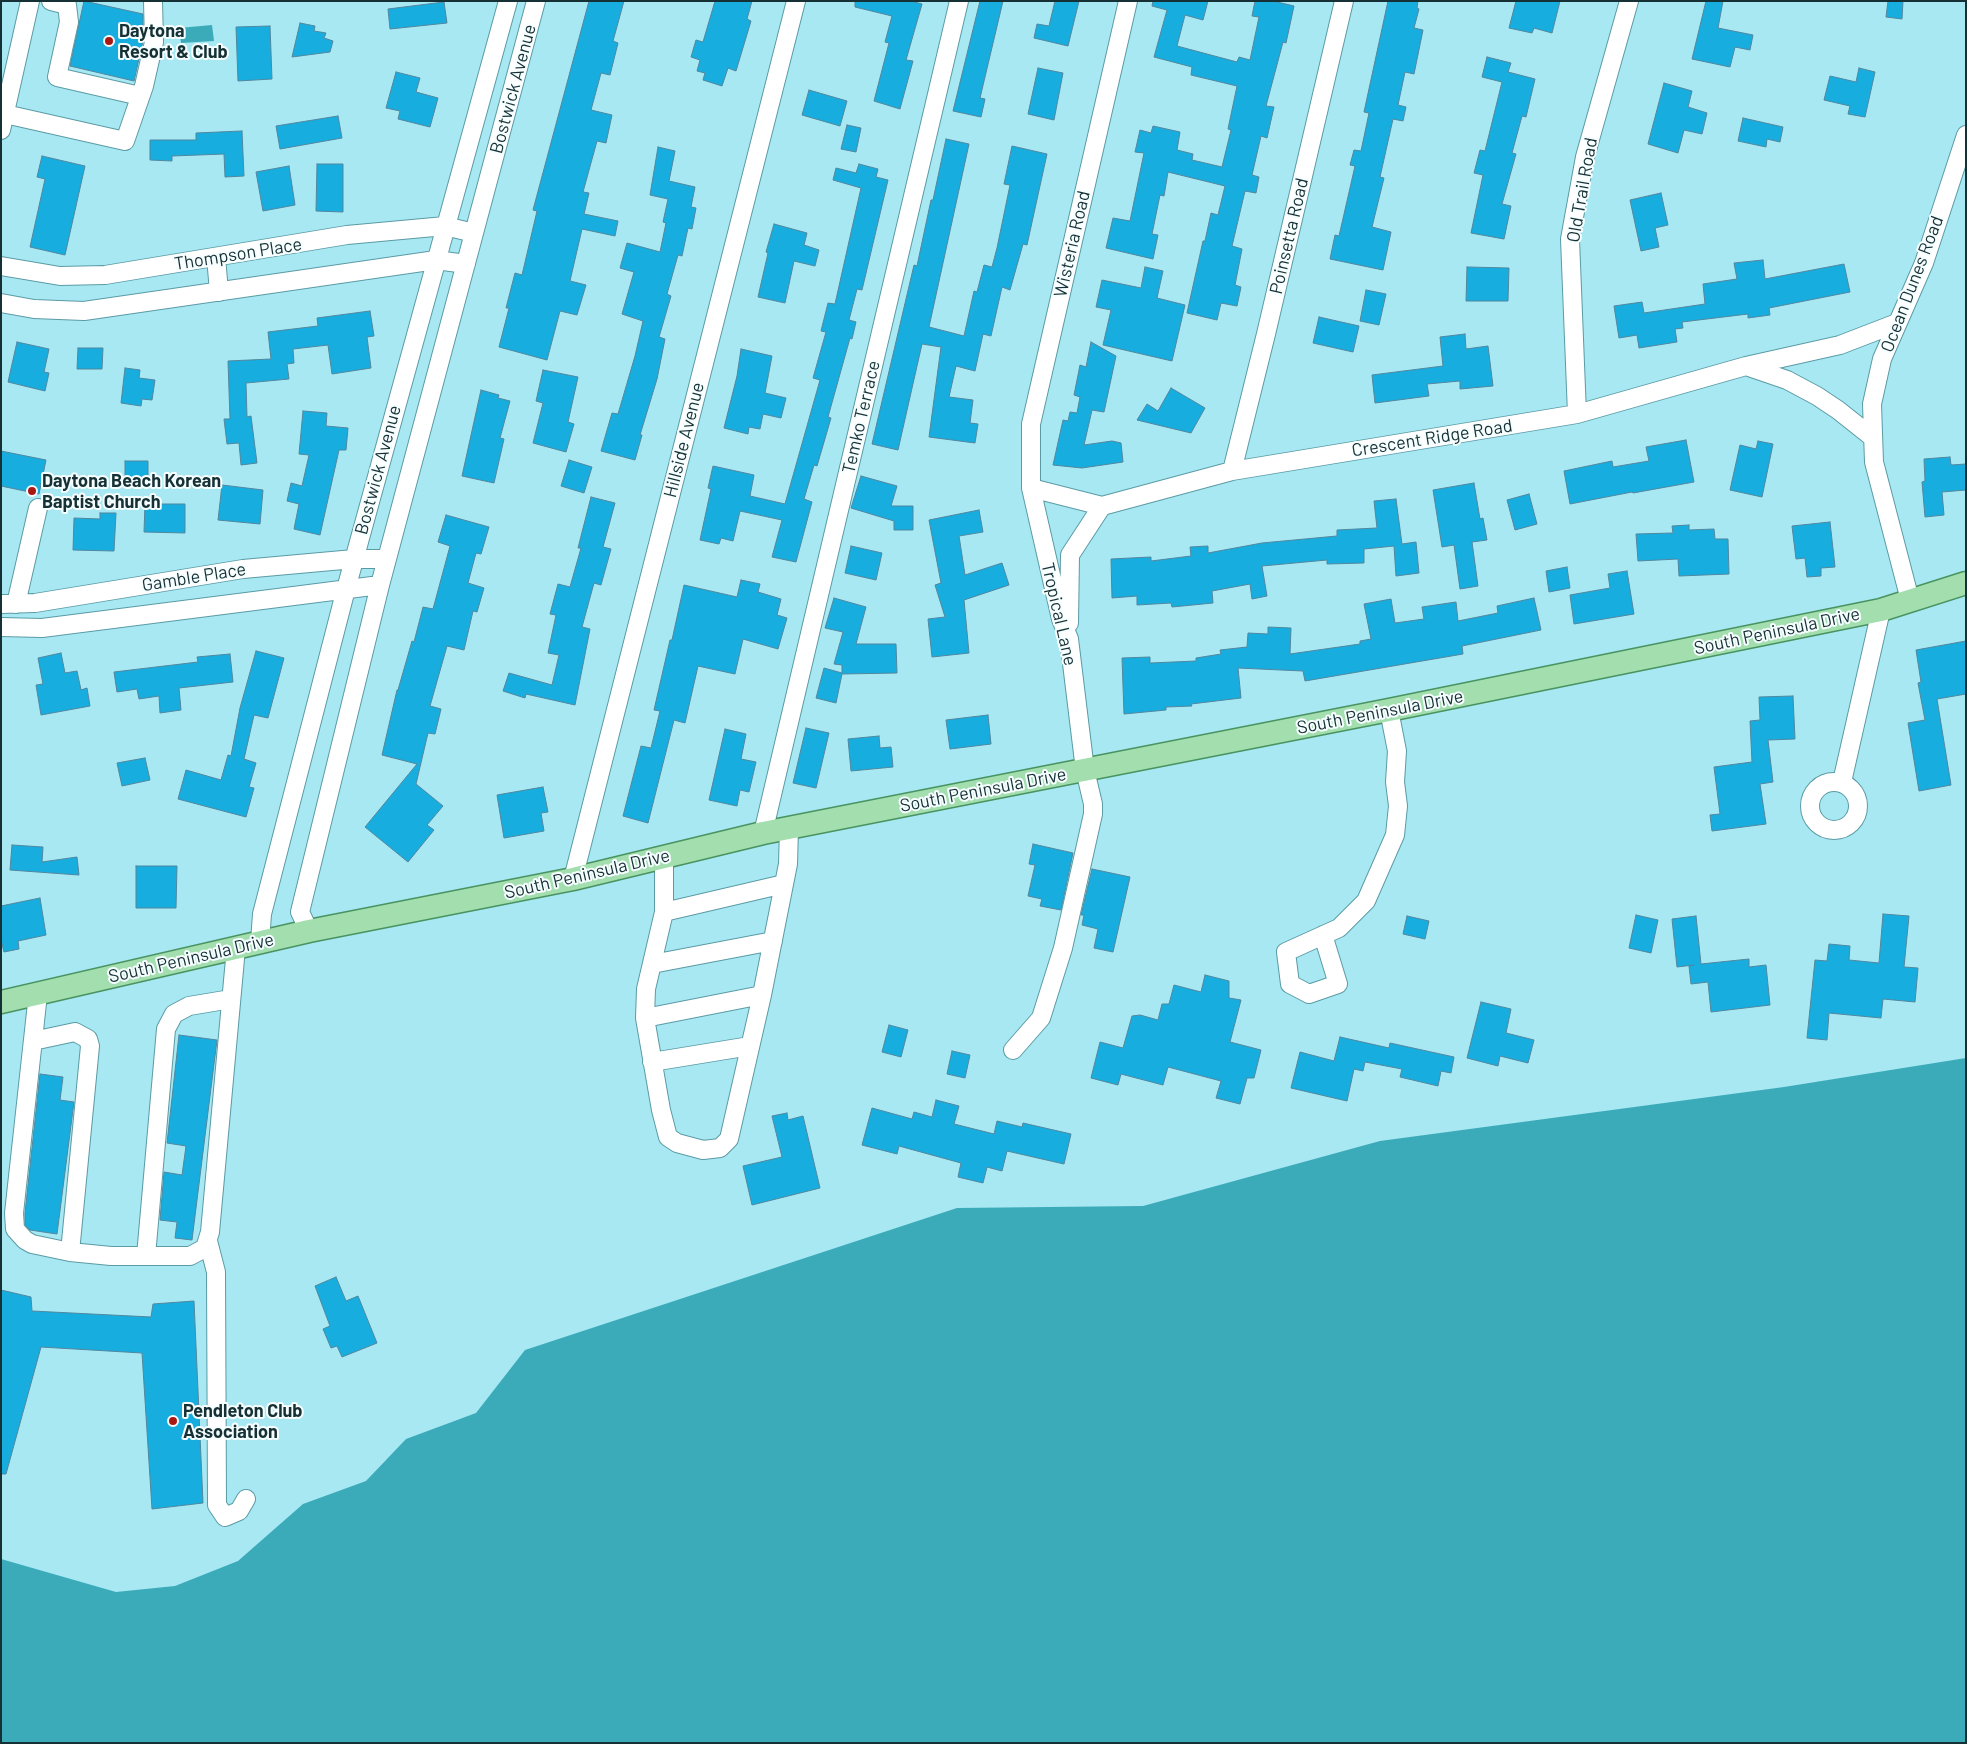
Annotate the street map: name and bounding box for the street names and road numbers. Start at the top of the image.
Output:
street label: Bostwick Avenue [485,22,541,156]
street label: Old Trail Road [1562,136,1602,244]
street label: Poinsetta Road [1265,176,1313,296]
street label: Wisteria Road [1049,189,1095,299]
street label: Ocean Dunes Road [1876,213,1948,355]
street label: Thompson Place [173,233,303,275]
street label: Temko Terrace [838,358,884,476]
street label: Hillside Avenue [659,380,709,500]
street label: Bostwick Avenue [350,403,406,537]
street label: Crescent Ridge Road [1350,415,1514,461]
street label: Gamble Place [140,558,248,596]
street label: Tropical Lane [1037,560,1081,668]
street label: South Peninsula Drive [1692,603,1862,659]
street label: South Peninsula Drive [1295,685,1465,739]
street label: South Peninsula Drive [898,763,1068,817]
street label: South Peninsula Drive [502,844,672,904]
street label: South Peninsula Drive [106,928,276,988]

